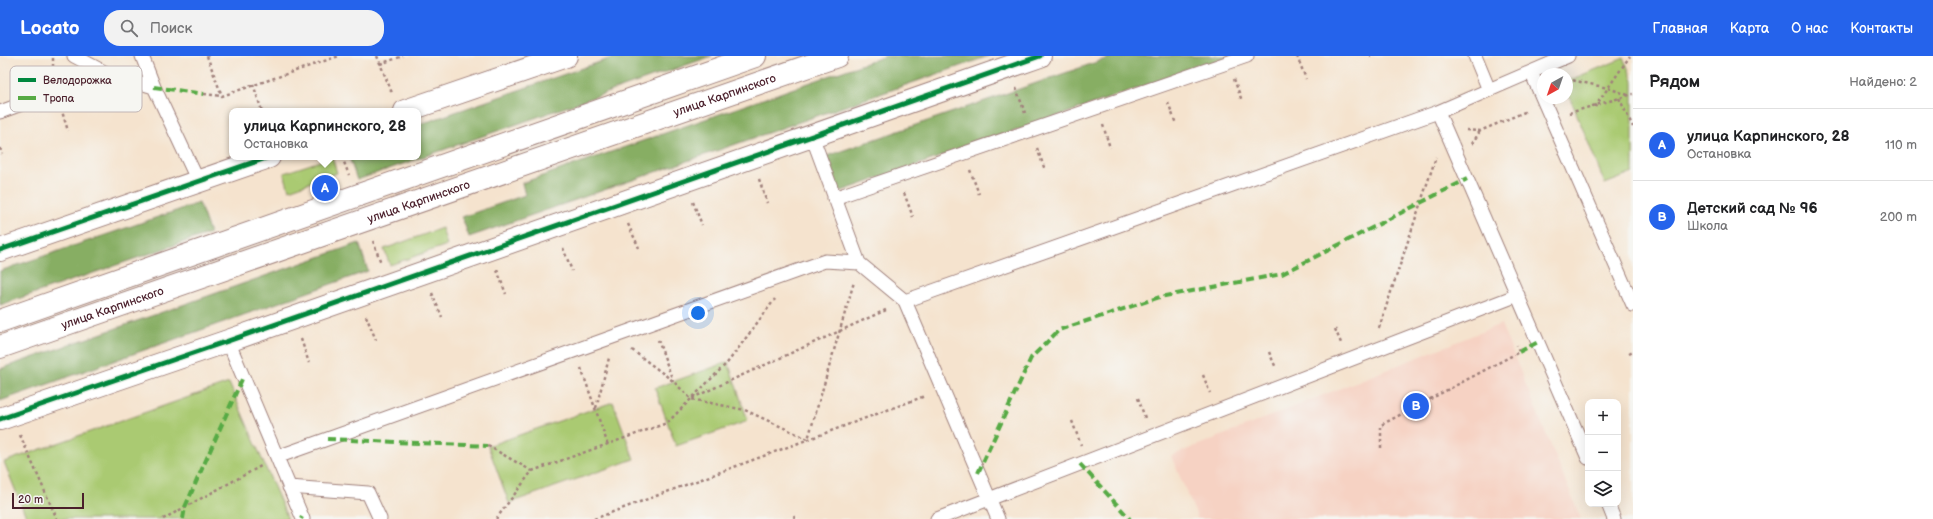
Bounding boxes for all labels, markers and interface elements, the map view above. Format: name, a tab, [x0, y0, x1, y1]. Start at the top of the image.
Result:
search box	[104, 10, 384, 46]
text: Locato	[20, 17, 80, 40]
icon: search	[118, 17, 140, 39]
text: Поиск	[150, 19, 192, 38]
text: Главная	[1653, 20, 1708, 37]
text: Карта	[1730, 20, 1769, 37]
text: О нас	[1791, 20, 1828, 37]
text: Контакты	[1850, 20, 1913, 37]
legend	[10, 66, 142, 112]
north arrow	[1537, 68, 1573, 104]
street label: улица Карпинского	[671, 70, 778, 120]
text: Рядом	[1649, 72, 1700, 92]
text: Велодорожка	[43, 74, 112, 87]
text: Найдено: 2	[1849, 74, 1917, 90]
text: Тропа	[43, 92, 75, 105]
popup	[229, 108, 421, 160]
text: улица Карпинского, 28	[244, 117, 406, 136]
text: улица Карпинского, 28	[1687, 127, 1850, 146]
text: Остановка	[244, 136, 308, 152]
text: A	[1658, 137, 1666, 153]
text: 110 m	[1885, 137, 1917, 153]
text: Остановка	[1687, 146, 1752, 162]
pin: A	[312, 173, 338, 203]
street label: улица Карпинского	[365, 177, 472, 226]
text: Детский сад № 96	[1687, 199, 1818, 218]
text: B	[1657, 209, 1667, 225]
text: 200 m	[1880, 209, 1917, 225]
text: Школа	[1687, 218, 1728, 234]
street label: улица Карпинского	[59, 283, 166, 333]
your location	[688, 303, 708, 323]
pin: B	[1403, 391, 1429, 421]
map controls	[1585, 399, 1621, 507]
button: +	[1585, 399, 1621, 435]
button: −	[1585, 435, 1621, 471]
button: layers	[1585, 471, 1621, 507]
scale bar	[12, 491, 84, 510]
text: 20 m	[18, 493, 43, 506]

